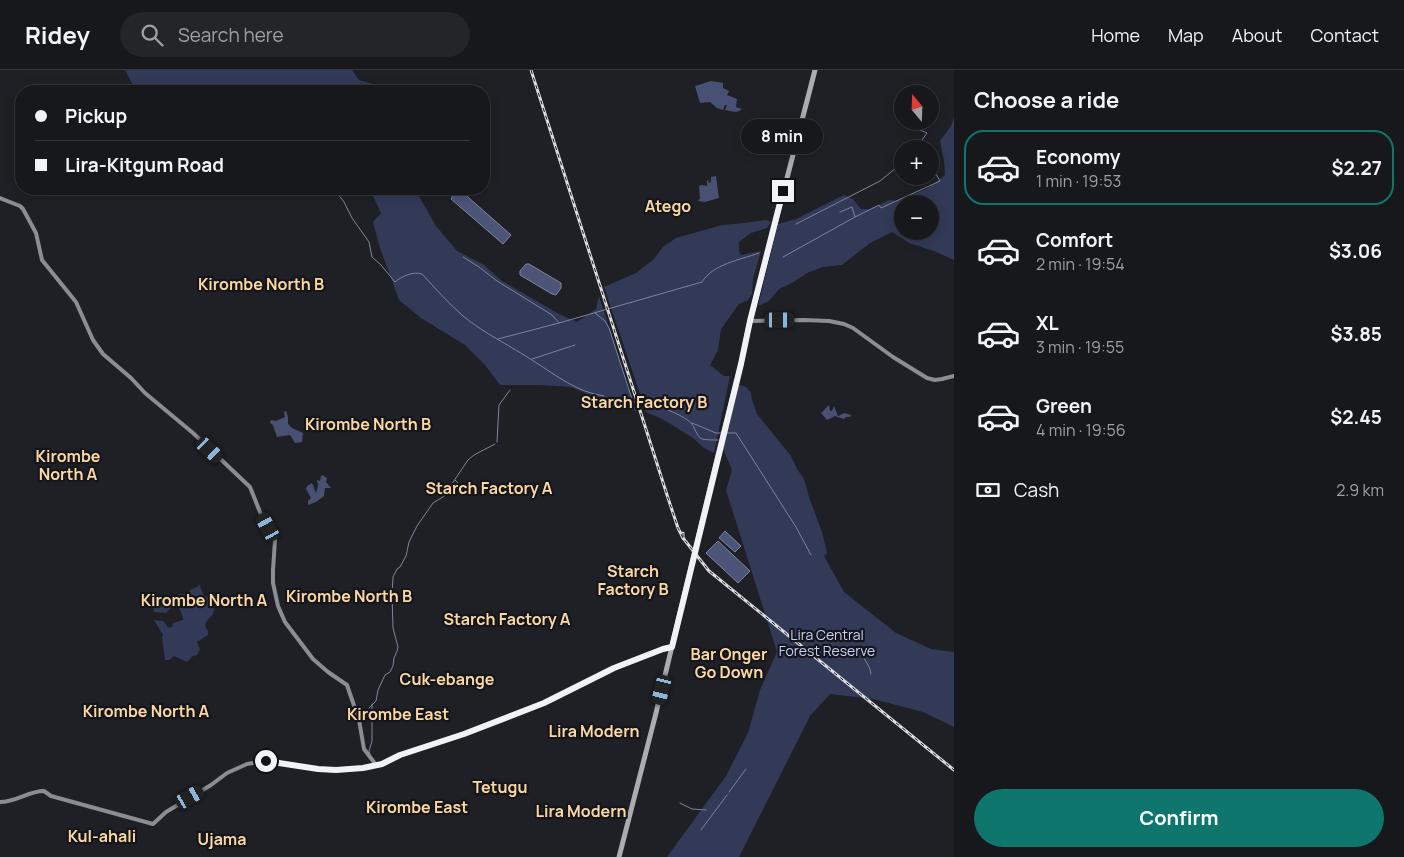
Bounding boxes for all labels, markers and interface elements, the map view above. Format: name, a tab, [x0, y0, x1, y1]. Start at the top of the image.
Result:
search box	[120, 12, 470, 57]
text: Ridey	[25, 18, 90, 51]
icon: search	[138, 21, 166, 49]
text: Search here	[178, 22, 284, 48]
text: Home	[1091, 23, 1140, 47]
text: Map	[1168, 23, 1204, 47]
text: About	[1232, 23, 1282, 47]
text: Contact	[1310, 23, 1379, 47]
north arrow	[894, 85, 939, 130]
map controls	[894, 85, 939, 240]
text: Choose a ride	[974, 85, 1119, 115]
text: Pickup	[65, 103, 127, 129]
callout: 8 min	[742, 118, 824, 154]
text: 8 min	[761, 125, 803, 147]
button: +	[894, 140, 939, 185]
text: Economy	[1036, 144, 1120, 170]
icon: car	[976, 145, 1021, 190]
text: Lira-Kitgum Road	[65, 152, 224, 178]
text: $2.27	[1332, 155, 1382, 181]
text: 1 min · 19:53	[1036, 170, 1121, 192]
route end	[772, 180, 794, 202]
district label: Atego	[645, 195, 691, 217]
button: −	[894, 195, 939, 240]
text: Comfort	[1036, 227, 1113, 253]
icon: car	[976, 228, 1021, 273]
text: $3.06	[1329, 238, 1382, 264]
text: 2 min · 19:54	[1036, 253, 1125, 275]
district label: Kirombe North B	[198, 273, 324, 295]
text: XL	[1036, 310, 1059, 336]
icon: car	[976, 311, 1021, 356]
car	[765, 313, 795, 328]
text: $3.85	[1330, 321, 1382, 347]
text: 3 min · 19:55	[1036, 336, 1124, 358]
district label: Starch Factory B	[581, 391, 707, 413]
text: Green	[1036, 393, 1092, 419]
icon: car	[976, 394, 1021, 439]
text: $2.45	[1330, 404, 1382, 430]
district label: Kirombe North B	[305, 413, 431, 435]
text: 4 min · 19:56	[1036, 419, 1126, 441]
car	[193, 434, 226, 466]
district label: Kirombe North A	[36, 445, 101, 485]
icon: cash	[974, 476, 1002, 504]
district label: Starch Factory A	[425, 477, 553, 499]
text: Cash	[1014, 477, 1059, 503]
text: 2.9 km	[1336, 479, 1384, 501]
car	[254, 510, 281, 544]
district label: Starch Factory B	[597, 560, 669, 600]
district label: Kirombe North B	[286, 585, 412, 607]
district label: Kirombe North A	[141, 589, 268, 611]
district label: Starch Factory A	[443, 608, 571, 630]
park label: Lira Central Forest Reserve	[779, 625, 875, 660]
district label: Bar Onger Go Down	[691, 643, 767, 683]
district label: Cuk-ebange	[400, 668, 495, 690]
car	[651, 674, 672, 706]
district label: Kirombe North A	[83, 700, 210, 722]
district label: Kirombe East	[347, 703, 449, 725]
district label: Lira Modern	[548, 720, 640, 742]
route start	[255, 750, 277, 772]
district label: Tetugu	[473, 776, 527, 798]
car	[173, 783, 206, 811]
button: Confirm	[974, 789, 1384, 847]
district label: Kirombe East	[366, 796, 468, 818]
district label: Lira Modern	[535, 800, 627, 822]
district label: Kul-ahali	[68, 825, 136, 847]
district label: Ujama	[198, 828, 246, 850]

